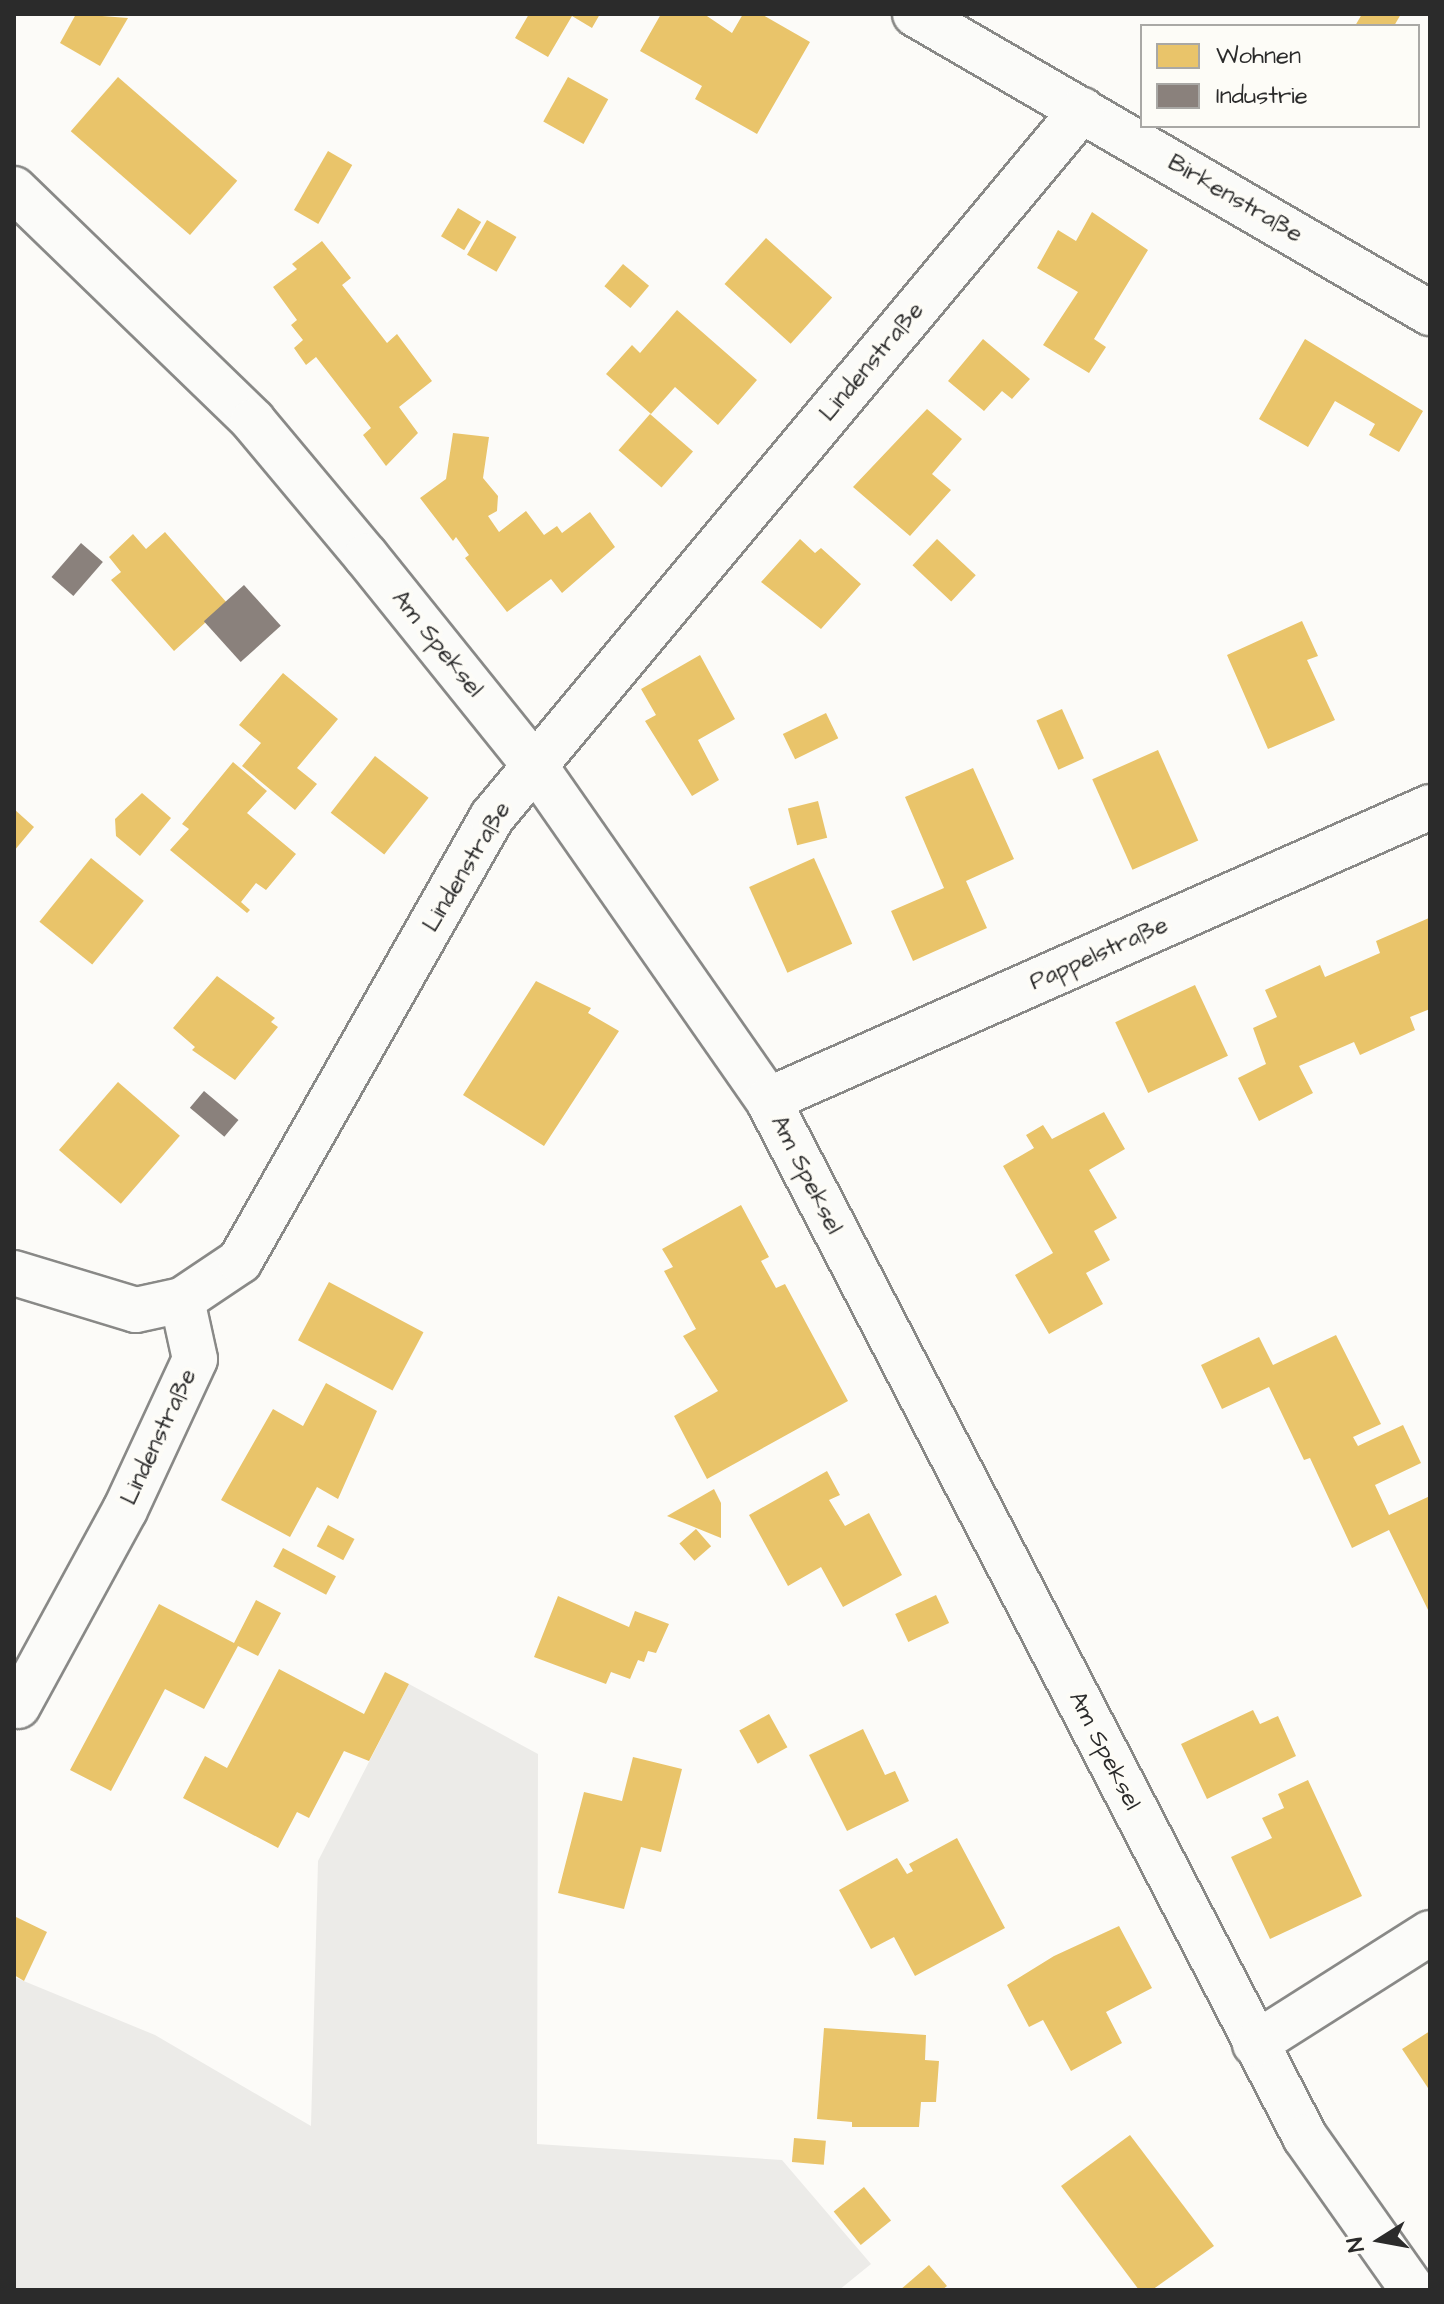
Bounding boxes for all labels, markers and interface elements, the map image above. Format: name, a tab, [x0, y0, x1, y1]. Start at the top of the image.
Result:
legend	[1140, 24, 1420, 128]
text: Wohnen	[1216, 39, 1301, 73]
text: Industrie	[1216, 79, 1308, 113]
street label: Birkenstraße	[1162, 149, 1308, 249]
street label: Lindenstraße	[814, 297, 930, 427]
street label: Am Speksel	[385, 585, 489, 703]
street label: Lindenstraße	[417, 797, 517, 937]
street label: Pappelstraße	[1025, 911, 1173, 997]
street label: Am Speksel	[764, 1111, 848, 1239]
street label: Lindenstraße	[115, 1364, 203, 1510]
street label: Am Speksel	[1062, 1687, 1146, 1815]
north arrow	[1340, 2200, 1420, 2280]
text: N	[1339, 2235, 1372, 2254]

